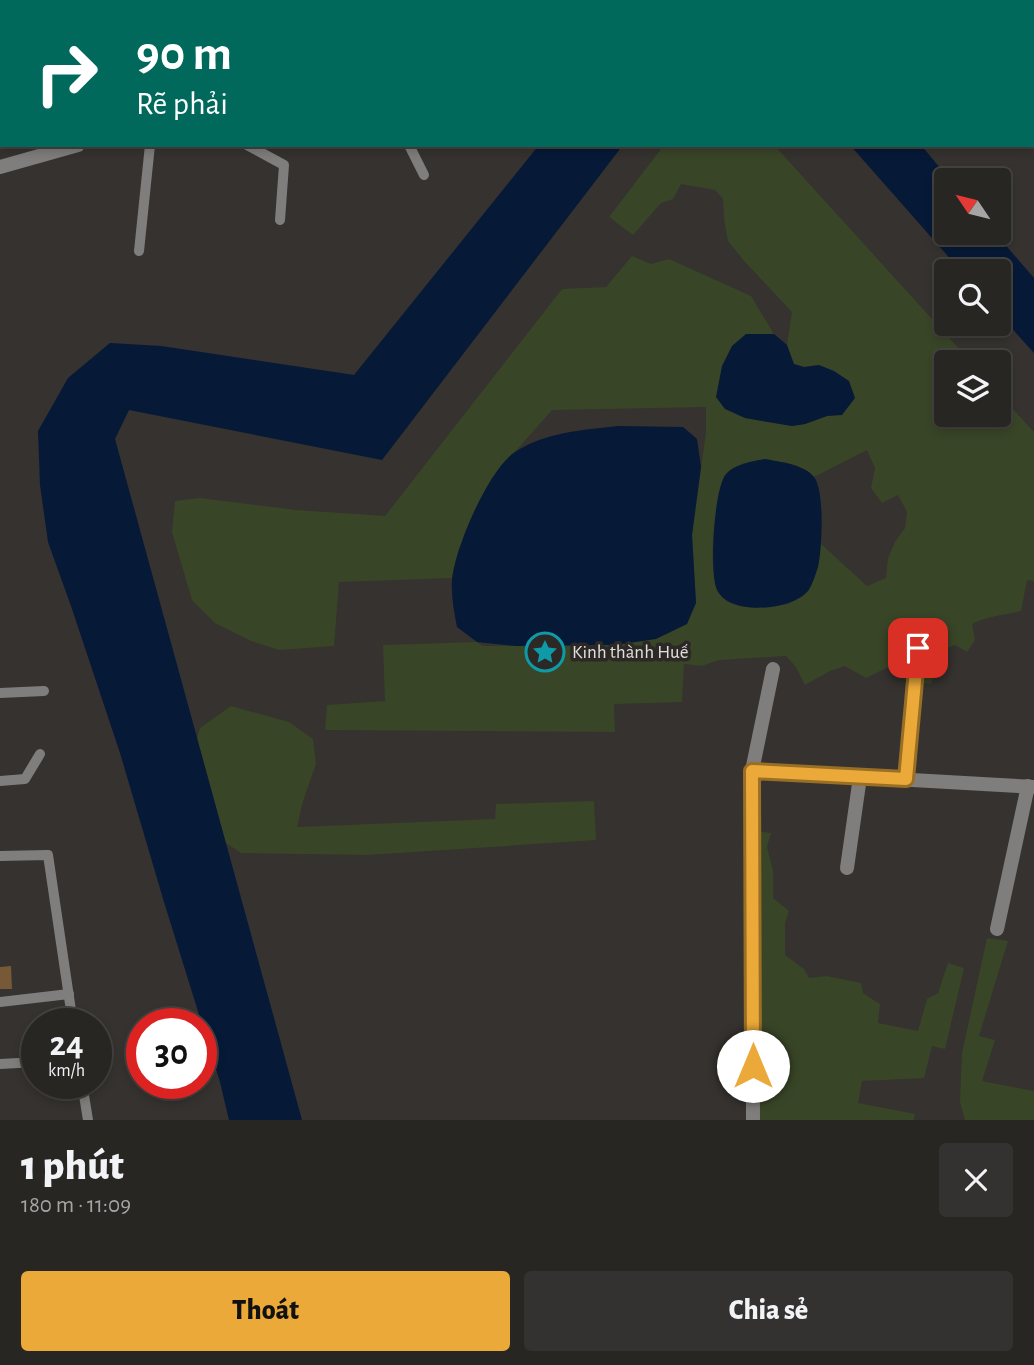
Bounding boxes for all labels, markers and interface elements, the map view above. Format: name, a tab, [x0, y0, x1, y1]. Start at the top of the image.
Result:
icon: right	[21, 28, 112, 119]
text: 90 m	[136, 30, 232, 79]
text: Rẽ phải	[136, 88, 228, 120]
north arrow	[934, 168, 1012, 245]
map controls	[934, 168, 1011, 427]
button: search	[934, 259, 1011, 336]
button: layers	[934, 350, 1011, 427]
pin	[888, 618, 948, 678]
icon: arrive	[899, 629, 937, 667]
place icon: Kinh thành Huế	[524, 631, 566, 673]
place label: Kinh thành Huế	[572, 643, 688, 662]
speed limit sign: 30	[126, 1008, 217, 1099]
text: 24	[49, 1027, 84, 1062]
position arrow	[716, 1029, 790, 1103]
text: km/h	[48, 1062, 85, 1080]
button: close	[939, 1143, 1013, 1217]
text: 1 phút	[21, 1145, 124, 1187]
text: 180 m · 11:09	[21, 1194, 131, 1217]
button: Thoát	[21, 1271, 510, 1351]
button: Chia sẻ	[524, 1271, 1013, 1351]

